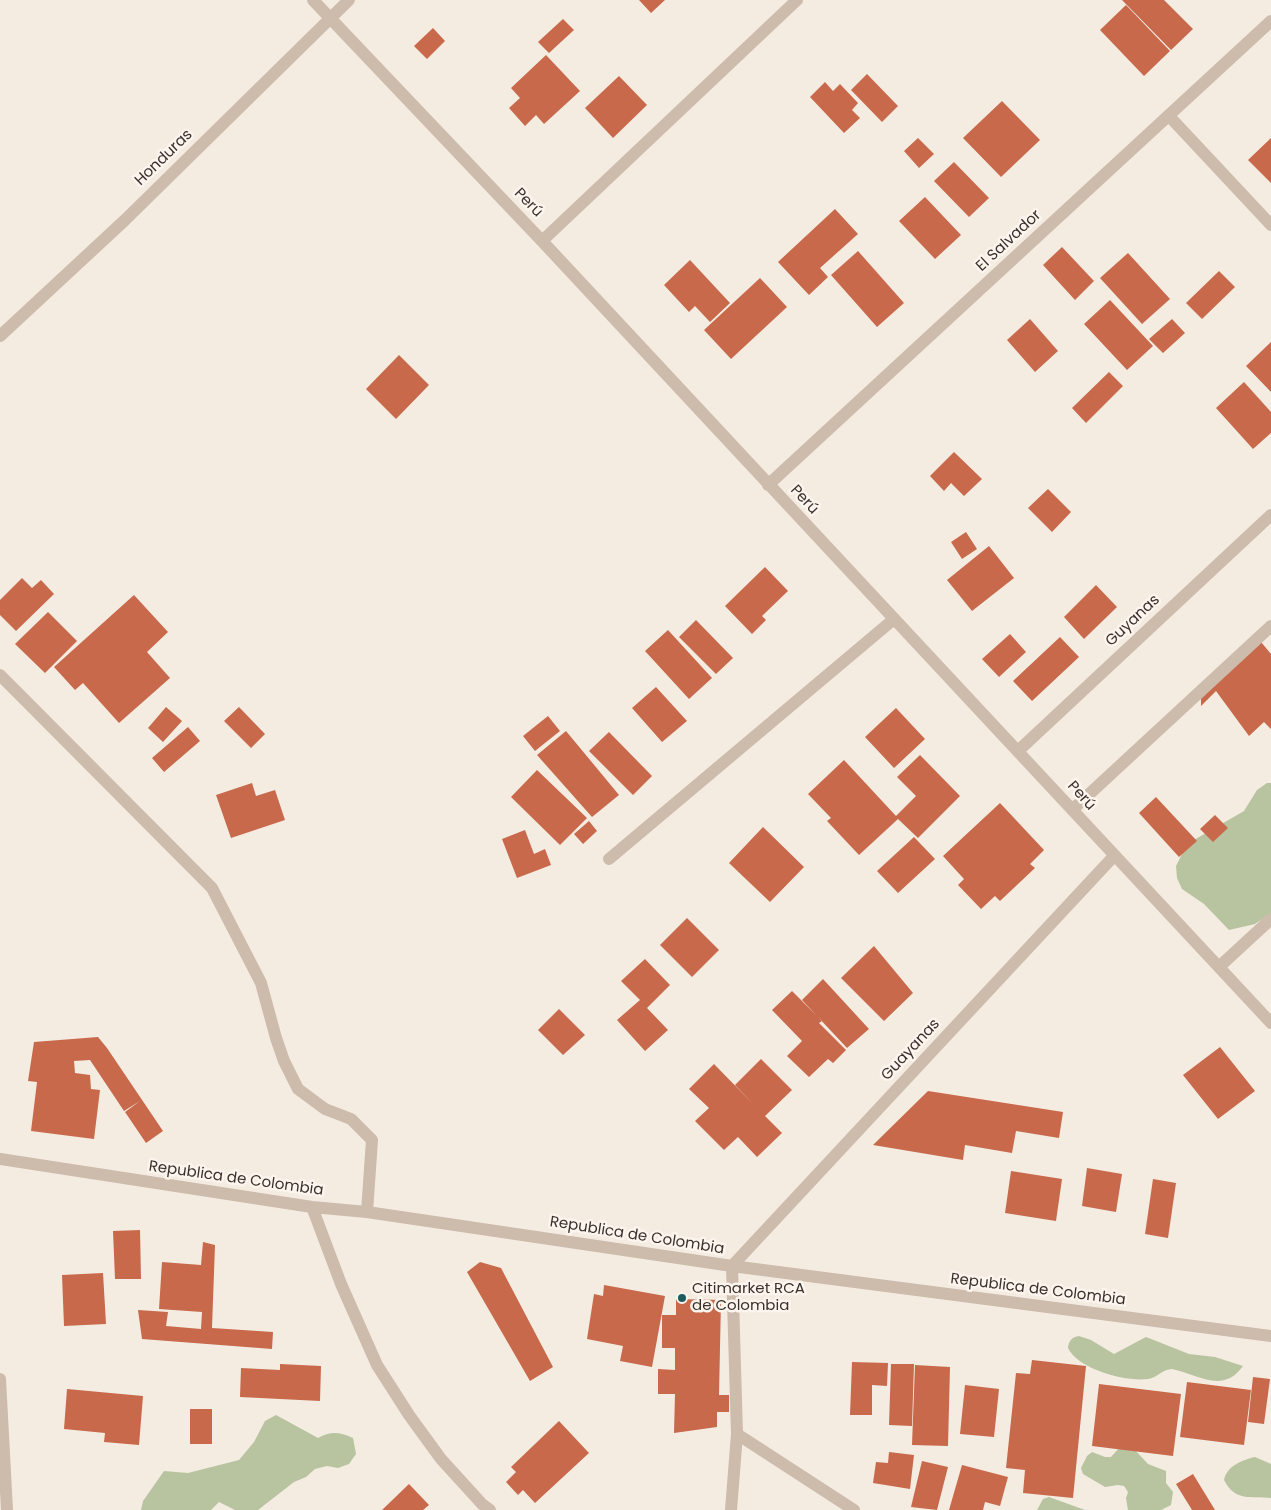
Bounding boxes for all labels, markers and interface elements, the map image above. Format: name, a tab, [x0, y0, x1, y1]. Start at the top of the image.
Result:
street label: Honduras	[132, 126, 196, 190]
street label: Perú	[510, 185, 546, 221]
street label: El Salvador	[973, 206, 1045, 276]
street label: Perú	[786, 482, 822, 518]
street label: Guyanas	[1102, 591, 1164, 651]
street label: Perú	[1063, 778, 1099, 814]
street label: Guayanas	[878, 1015, 944, 1085]
street label: Republica de Colombia	[147, 1158, 325, 1200]
street label: Republica de Colombia	[549, 1213, 725, 1259]
street label: Republica de Colombia	[949, 1270, 1127, 1310]
place label: Citimarket RCA de Colombia	[692, 1280, 805, 1315]
marker: Citimarket RCA de Colombia	[676, 1292, 688, 1304]

